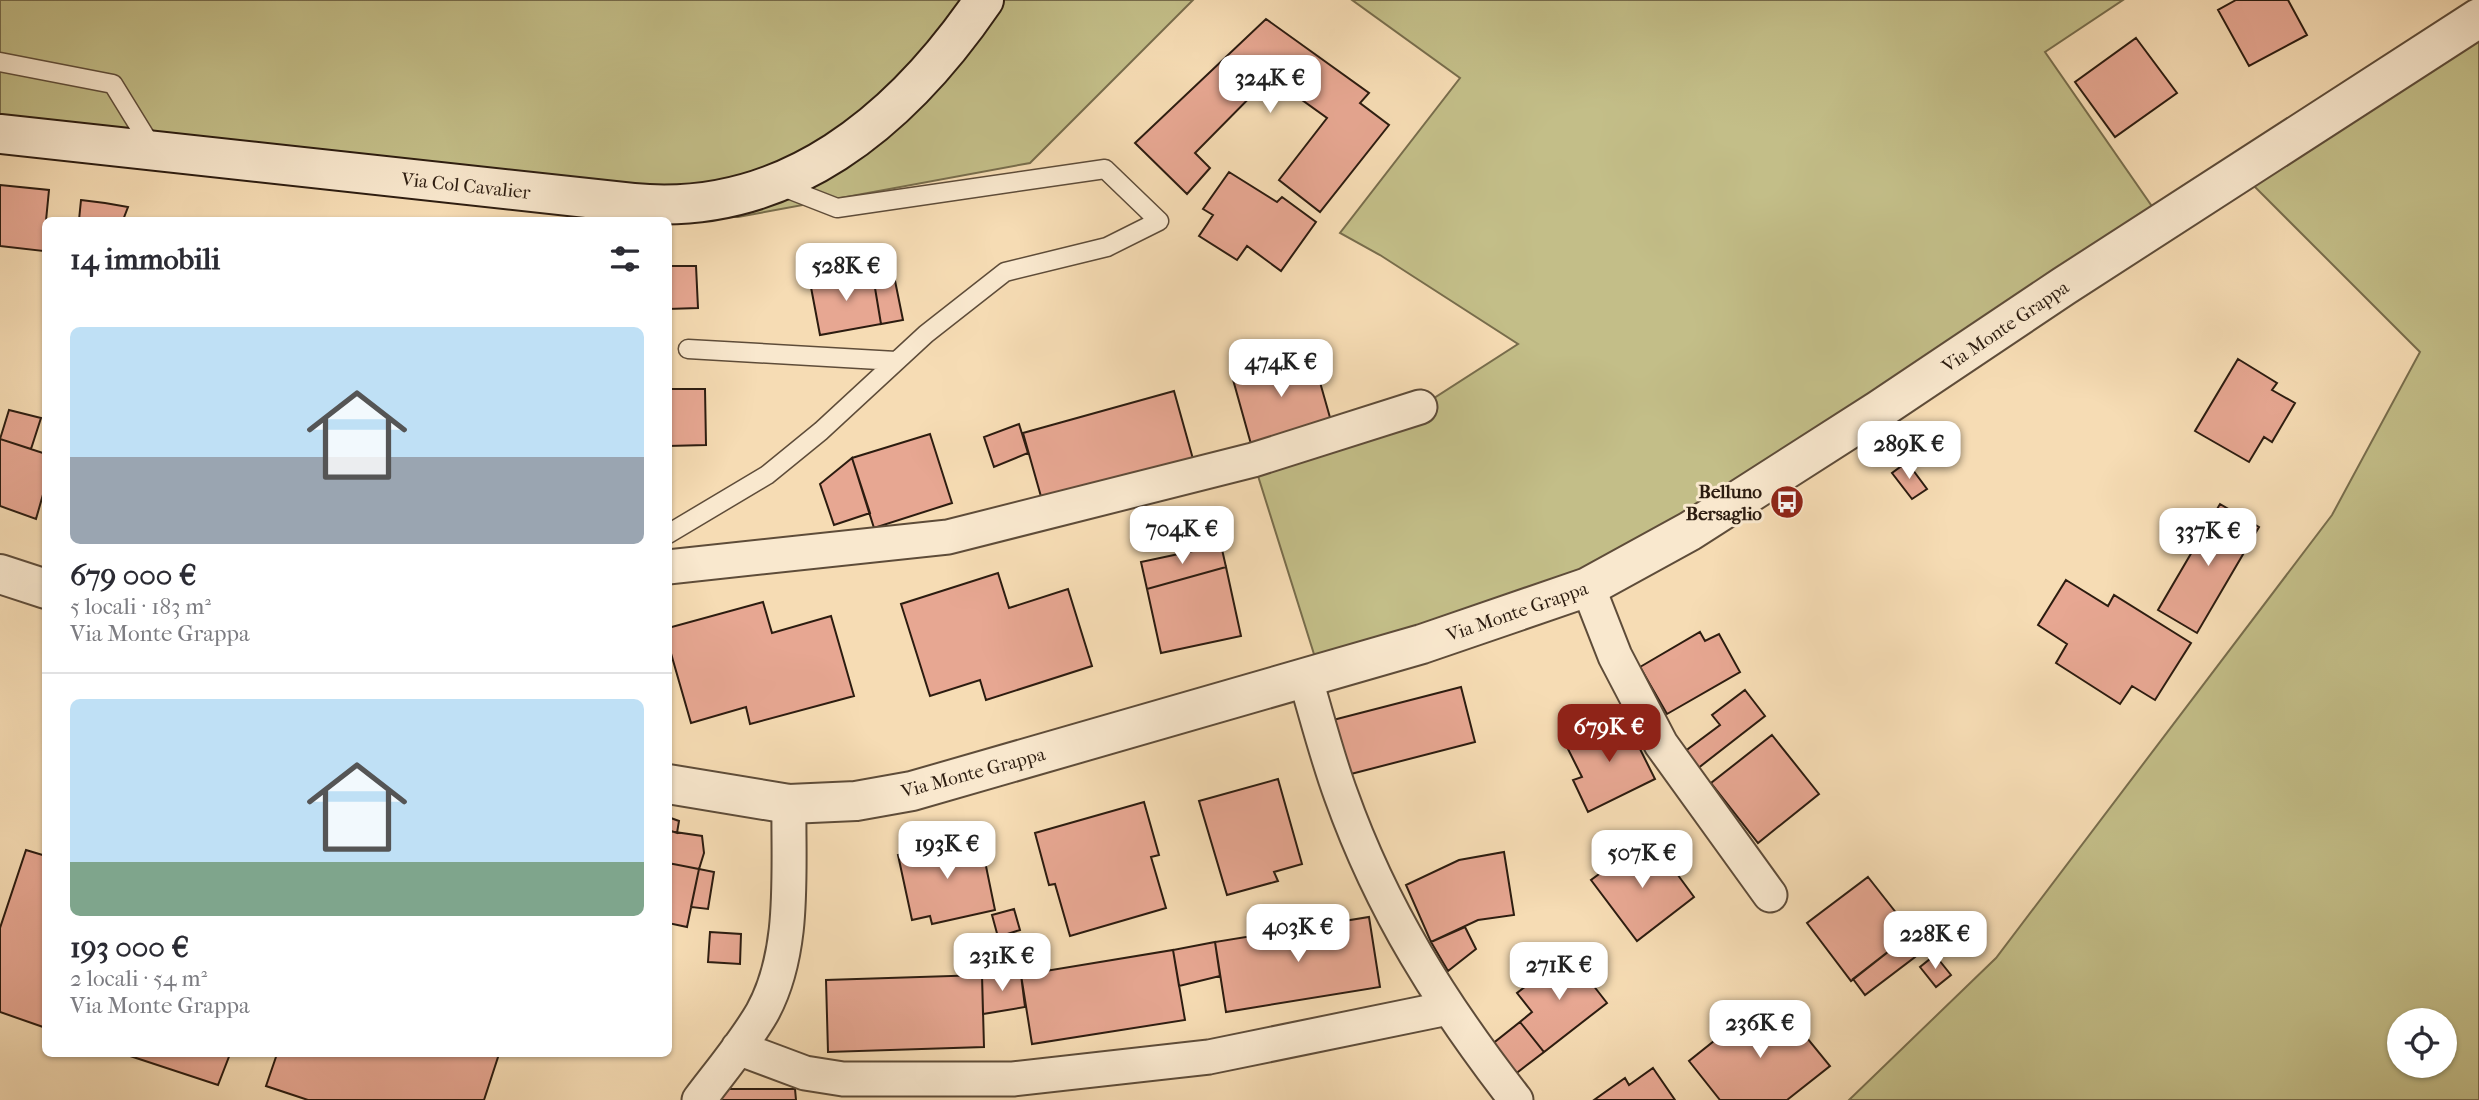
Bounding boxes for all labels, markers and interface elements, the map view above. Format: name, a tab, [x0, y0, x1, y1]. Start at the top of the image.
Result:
pin: 324K €	[1213, 55, 1327, 115]
text: 324K €	[1235, 64, 1305, 91]
street label: Via Col Cavalier	[399, 168, 533, 204]
icon: filters	[606, 240, 644, 278]
text: 14 immobili	[70, 242, 220, 277]
pin: 528K €	[789, 244, 903, 303]
text: 528K €	[812, 252, 880, 279]
street label: Via Monte Grappa	[1937, 276, 2073, 378]
pin: 474K €	[1224, 340, 1338, 399]
text: 474K €	[1245, 348, 1317, 375]
icon: home	[294, 372, 420, 498]
pin: 289K €	[1852, 421, 1966, 481]
text: 289K €	[1874, 430, 1944, 457]
place label: Belluno Bersaglio	[1686, 481, 1762, 525]
bus stop icon: Belluno Bersaglio	[1768, 483, 1806, 521]
pin: 704K €	[1125, 506, 1239, 566]
pin: 337K €	[2151, 508, 2265, 568]
text: 704K €	[1146, 515, 1218, 542]
text: 337K €	[2175, 517, 2241, 544]
text: 679 000 €	[70, 558, 197, 593]
street label: Via Monte Grappa	[1443, 577, 1591, 647]
text: 5 locali · 183 m²	[70, 593, 211, 620]
text: Via Monte Grappa	[70, 620, 250, 647]
pin: 679K €	[1552, 704, 1666, 764]
text: 679K €	[1574, 713, 1644, 740]
street label: Via Monte Grappa	[898, 743, 1048, 803]
icon: home	[294, 744, 420, 870]
pin: 193K €	[890, 822, 1004, 881]
text: 193K €	[914, 830, 980, 857]
pin: 507K €	[1585, 830, 1699, 890]
text: 507K €	[1608, 839, 1676, 866]
pin: 403K €	[1241, 904, 1355, 964]
pin: 228K €	[1878, 912, 1992, 971]
text: 403K €	[1262, 913, 1334, 940]
text: 228K €	[1900, 920, 1970, 947]
text: 193 000 €	[70, 930, 189, 965]
pin: 231K €	[945, 934, 1059, 993]
text: 231K €	[970, 942, 1034, 969]
pin: 271K €	[1502, 942, 1616, 1002]
text: 271K €	[1526, 951, 1592, 978]
text: 2 locali · 54 m²	[70, 965, 207, 992]
text: Via Monte Grappa	[70, 992, 250, 1019]
pin: 236K €	[1703, 1000, 1817, 1060]
map controls	[2387, 1008, 2457, 1078]
button: locate	[2387, 1008, 2457, 1078]
text: 236K €	[1725, 1009, 1795, 1036]

